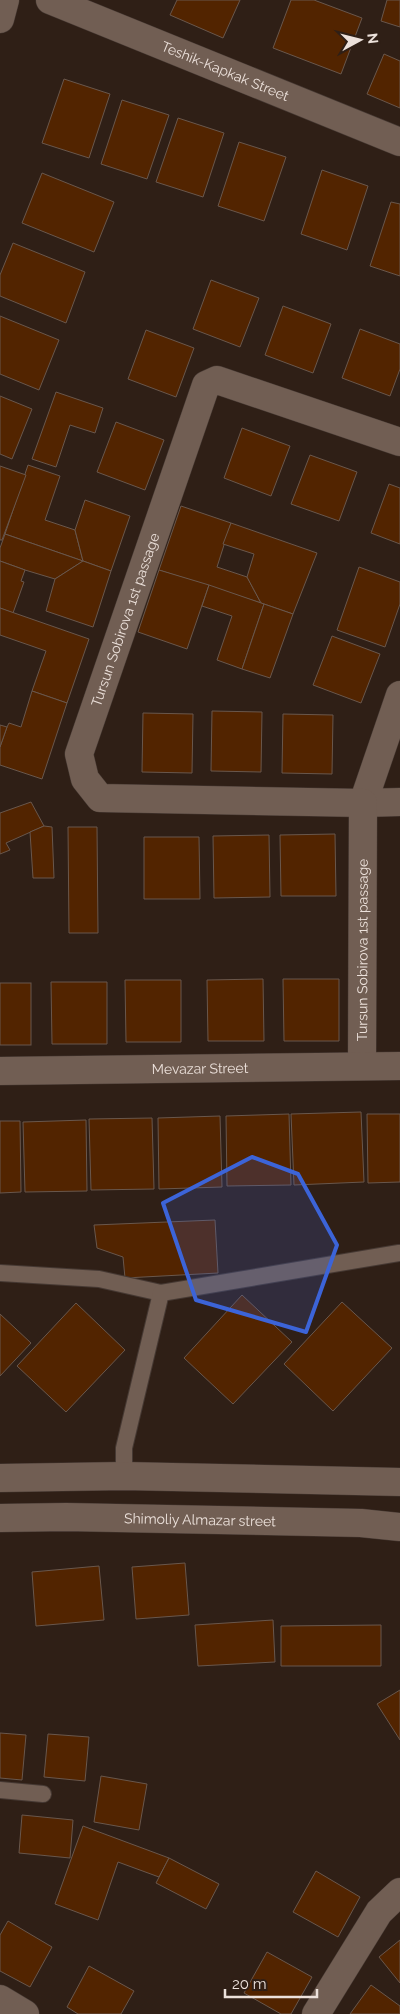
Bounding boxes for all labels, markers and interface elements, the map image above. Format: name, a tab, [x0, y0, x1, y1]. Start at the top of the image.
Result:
north arrow	[335, 15, 385, 65]
text: N	[364, 32, 381, 45]
street label: Teshik-Kapkak Street	[159, 38, 291, 104]
street label: Tursun Sobirova 1st passage	[88, 531, 163, 709]
street label: Tursun Sobirova 1st passage	[354, 859, 371, 1041]
street label: Mevazar Street	[152, 1060, 249, 1077]
street label: Shimoliy Almazar street	[124, 1510, 276, 1529]
scale bar	[225, 1966, 318, 1998]
text: 20 m	[232, 1975, 267, 1993]

